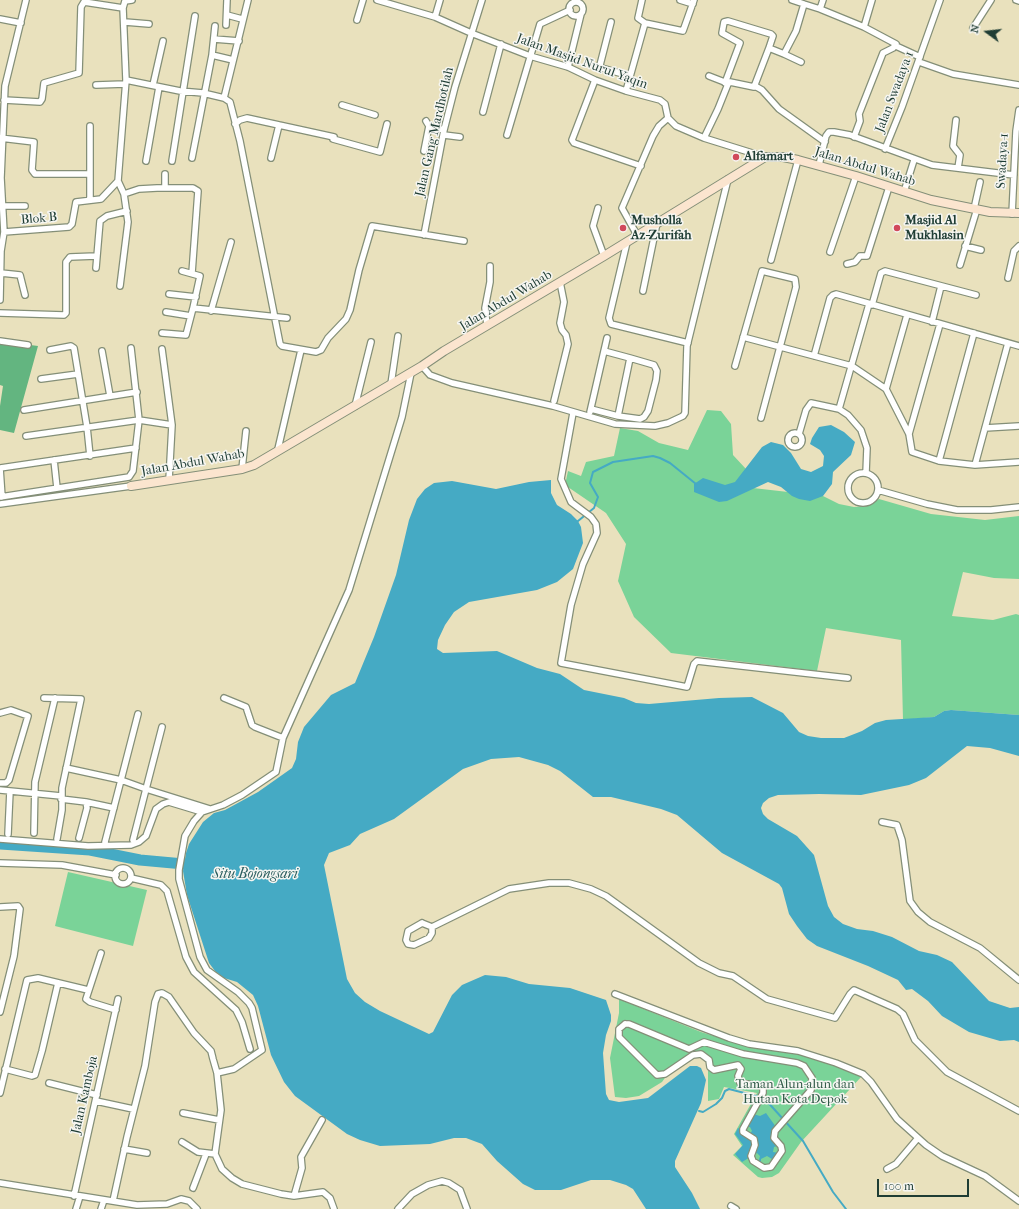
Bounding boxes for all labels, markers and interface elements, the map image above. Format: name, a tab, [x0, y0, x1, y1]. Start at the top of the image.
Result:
north arrow	[967, 12, 1007, 52]
text: N	[968, 23, 982, 34]
street label: Jalan Masjid Nurul Yaqin	[514, 31, 650, 93]
street label: Jalan Swadaya 1	[872, 49, 918, 135]
street label: Jalan Gang Mardhotilah	[412, 66, 458, 198]
street label: Swadaya-1	[994, 133, 1012, 189]
street label: Jalan Abdul Wahab	[813, 144, 917, 190]
place label: Alfamart	[744, 149, 793, 165]
marker: Alfamart	[731, 152, 741, 162]
street label: Blok B	[20, 210, 58, 228]
place label: Musholla Az-Zurifah	[631, 213, 692, 244]
place label: Masjid Al Mukhlasin	[905, 213, 964, 244]
marker: Musholla Az-Zurifah	[618, 223, 628, 233]
marker: Masjid Al Mukhlasin	[892, 223, 902, 233]
street label: Jalan Abdul Wahab	[457, 267, 555, 335]
street label: Jalan Abdul Wahab	[140, 446, 246, 480]
water label: Situ Bojongsari	[212, 867, 298, 883]
street label: Jalan Kamboja	[68, 1054, 102, 1136]
park label: Taman Alun-alun dan Hutan Kota Depok	[736, 1077, 854, 1108]
scale bar	[879, 1171, 971, 1197]
text: 100 m	[884, 1179, 914, 1193]

